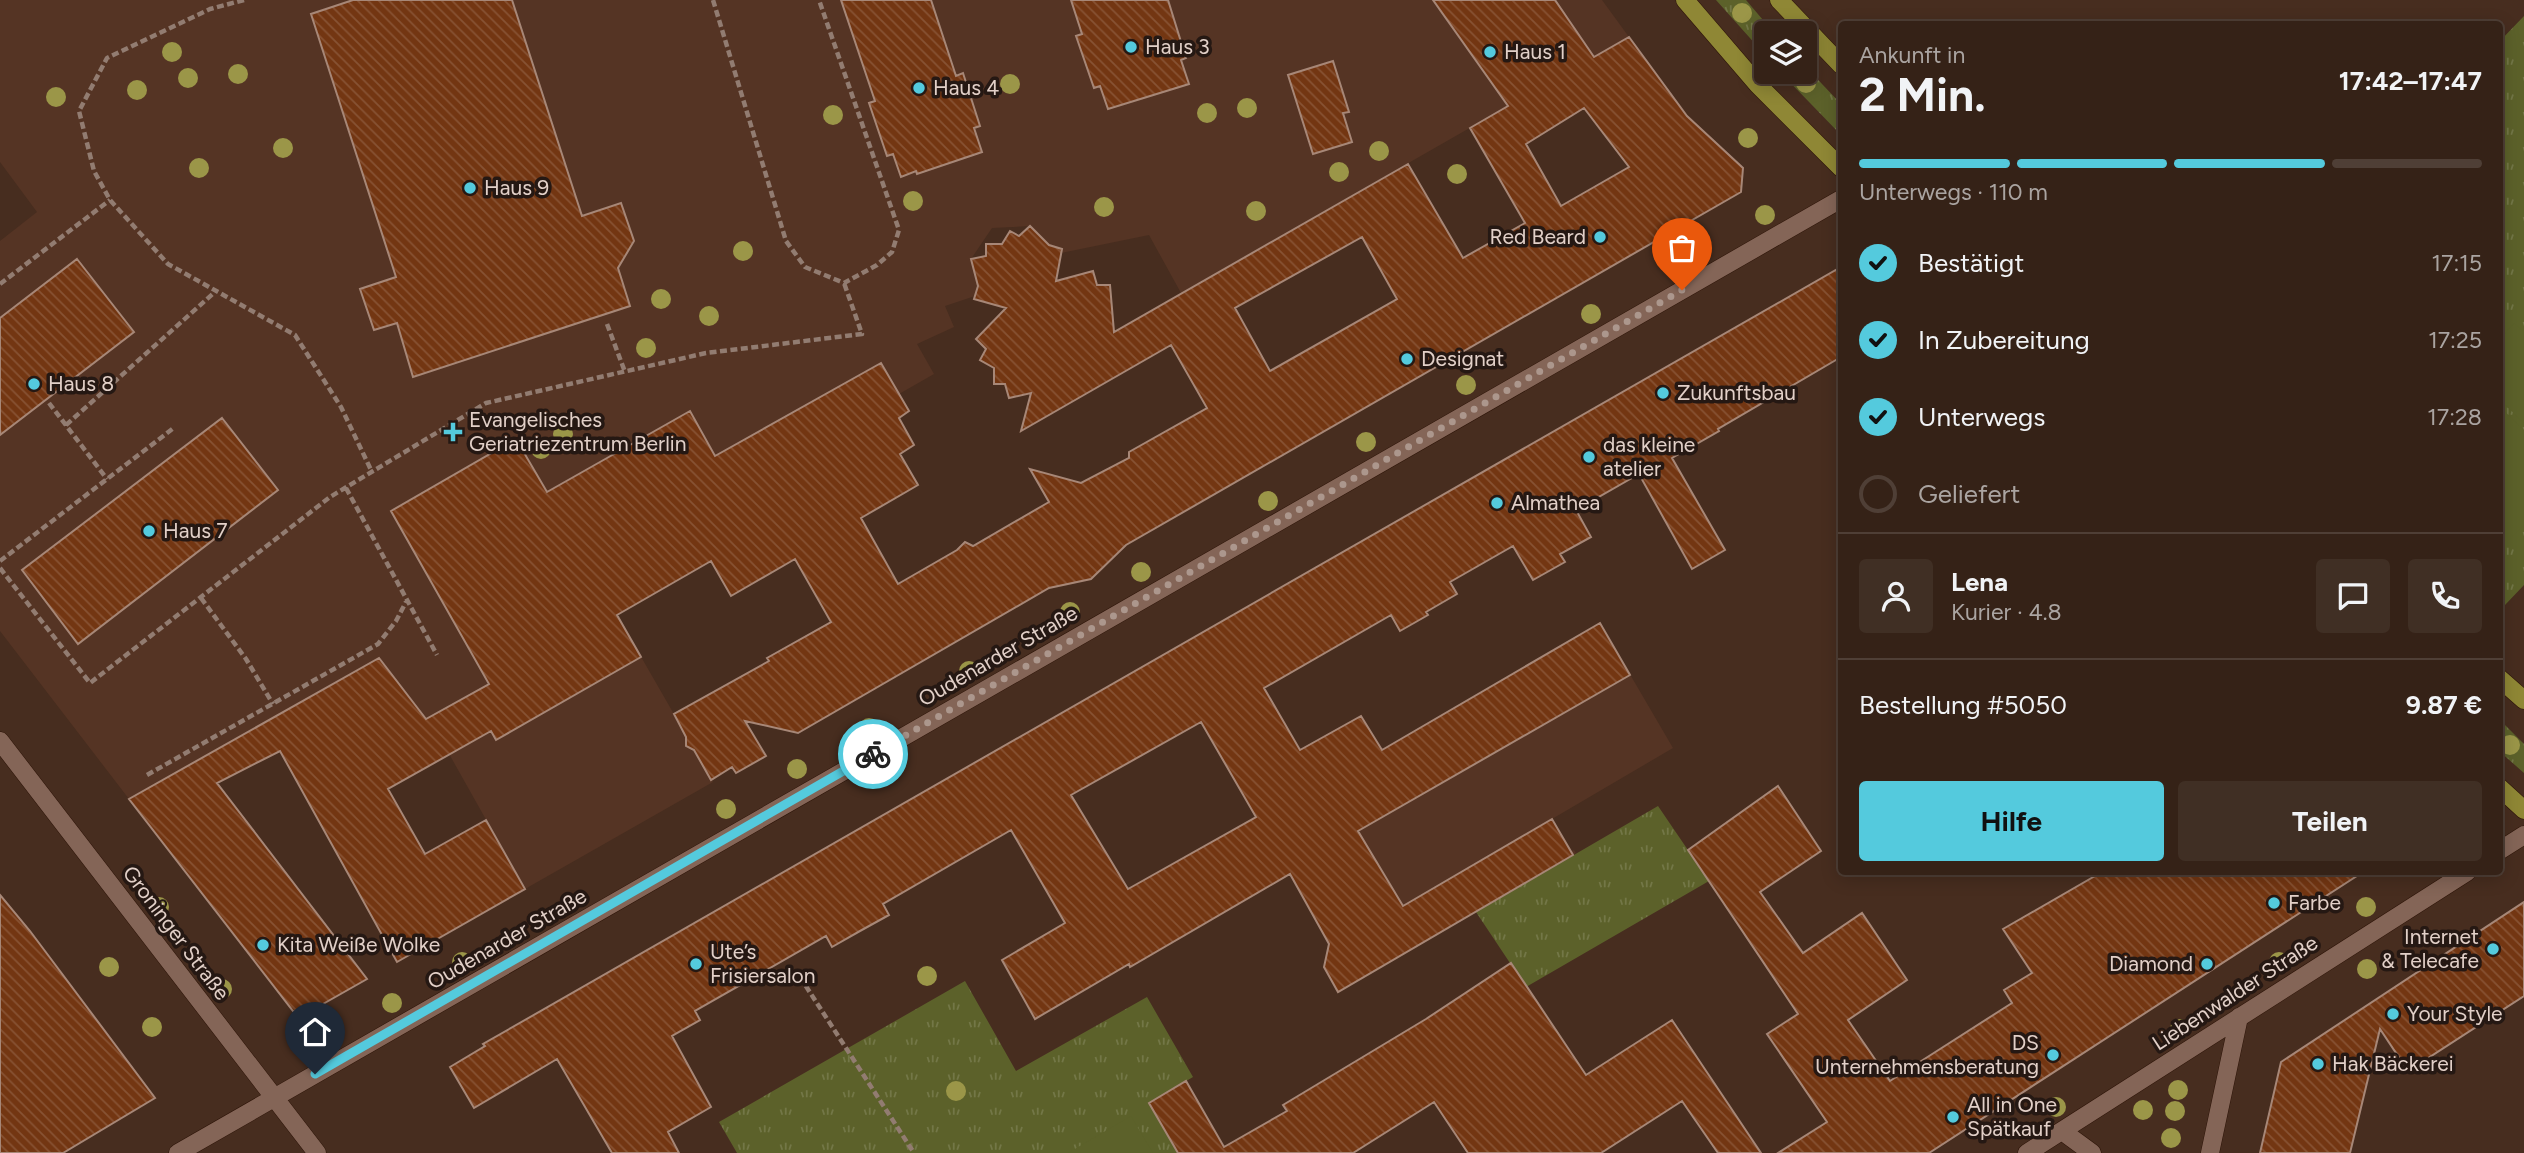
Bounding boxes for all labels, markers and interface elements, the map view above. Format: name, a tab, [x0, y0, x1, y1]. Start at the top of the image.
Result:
map controls	[1754, 21, 1817, 84]
button: layers	[1754, 21, 1817, 84]
place label: Haus 3	[1145, 34, 1210, 59]
marker: Haus 3	[1123, 39, 1139, 55]
place label: Haus 1	[1504, 39, 1566, 64]
text: Ankunft in	[1859, 41, 1965, 69]
marker: Haus 1	[1482, 44, 1498, 60]
text: 17:42–17:47	[2339, 65, 2482, 97]
text: 2 Min.	[1859, 67, 1986, 123]
place label: Haus 4	[933, 75, 999, 100]
marker: Haus 4	[911, 80, 927, 96]
place label: Haus 9	[484, 175, 549, 200]
text: Unterwegs · 110 m	[1859, 178, 2048, 206]
marker: Haus 9	[462, 180, 478, 196]
pin	[1652, 218, 1712, 290]
place label: Red Beard	[1489, 224, 1586, 249]
marker: Red Beard	[1592, 229, 1608, 245]
icon: bag	[1663, 229, 1701, 267]
icon: check	[1859, 244, 1897, 282]
text: Bestätigt	[1918, 247, 2024, 279]
text: 17:15	[2432, 249, 2482, 277]
icon: check	[1859, 321, 1897, 359]
text: In Zubereitung	[1918, 324, 2090, 356]
text: 17:25	[2428, 326, 2482, 354]
place label: Designat	[1421, 346, 1504, 371]
marker: Designat	[1399, 351, 1415, 367]
place label: Haus 8	[48, 371, 114, 396]
marker: Haus 8	[26, 376, 42, 392]
place label: Zukunftsbau	[1677, 380, 1796, 405]
marker: Zukunftsbau	[1655, 385, 1671, 401]
icon: check	[1859, 398, 1897, 436]
text: Unterwegs	[1918, 401, 2045, 433]
text: 17:28	[2427, 403, 2482, 431]
place label: Evangelisches Geriatriezentrum Berlin	[469, 407, 686, 456]
marker: Evangelisches Geriatriezentrum Berlin	[443, 422, 463, 442]
place label: das kleine atelier	[1603, 432, 1695, 481]
marker: das kleine atelier	[1581, 449, 1597, 465]
text: Geliefert	[1918, 478, 2020, 510]
place label: Almathea	[1511, 490, 1600, 515]
marker: Almathea	[1489, 495, 1505, 511]
place label: Haus 7	[163, 518, 227, 543]
marker: Haus 7	[141, 523, 157, 539]
button: person	[1859, 559, 1933, 633]
button: chat	[2316, 559, 2390, 633]
button: phone	[2408, 559, 2482, 633]
text: Lena	[1951, 566, 2008, 598]
text: Kurier · 4.8	[1951, 598, 2062, 626]
street label: Oudenarder Straße	[914, 600, 1082, 711]
text: Bestellung #5050	[1859, 689, 2067, 721]
text: 9.87 €	[2406, 689, 2482, 721]
courier	[838, 719, 908, 789]
icon: bike	[854, 735, 892, 773]
button: Hilfe	[1859, 781, 2164, 861]
button: Teilen	[2178, 781, 2482, 861]
street label: Groninger Straße	[118, 861, 235, 1005]
street label: Oudenarder Straße	[423, 883, 591, 994]
place label: Farbe	[2288, 890, 2341, 915]
marker: Farbe	[2266, 895, 2282, 911]
place label: Internet & Telecafe	[2381, 924, 2479, 973]
street label: Liebenwalder Straße	[2147, 930, 2322, 1055]
place label: Kita Weiße Wolke	[277, 932, 440, 957]
marker: Kita Weiße Wolke	[255, 937, 271, 953]
place label: Ute’s Frisiersalon	[710, 939, 815, 988]
marker: Internet & Telecafe	[2485, 941, 2501, 957]
place label: Diamond	[2109, 951, 2193, 976]
marker: Ute’s Frisiersalon	[688, 956, 704, 972]
marker: Diamond	[2199, 956, 2215, 972]
place label: Your Style	[2407, 1001, 2503, 1026]
pin	[285, 1002, 345, 1074]
marker: Your Style	[2385, 1006, 2401, 1022]
icon: home	[296, 1013, 334, 1051]
place label: DS Unternehmensberatung	[1815, 1030, 2039, 1079]
marker: DS Unternehmensberatung	[2045, 1047, 2061, 1063]
place label: Hak Bäckerei	[2332, 1051, 2454, 1076]
marker: Hak Bäckerei	[2310, 1056, 2326, 1072]
place label: All in One Spätkauf	[1967, 1092, 2057, 1141]
marker: All in One Spätkauf	[1945, 1109, 1961, 1125]

